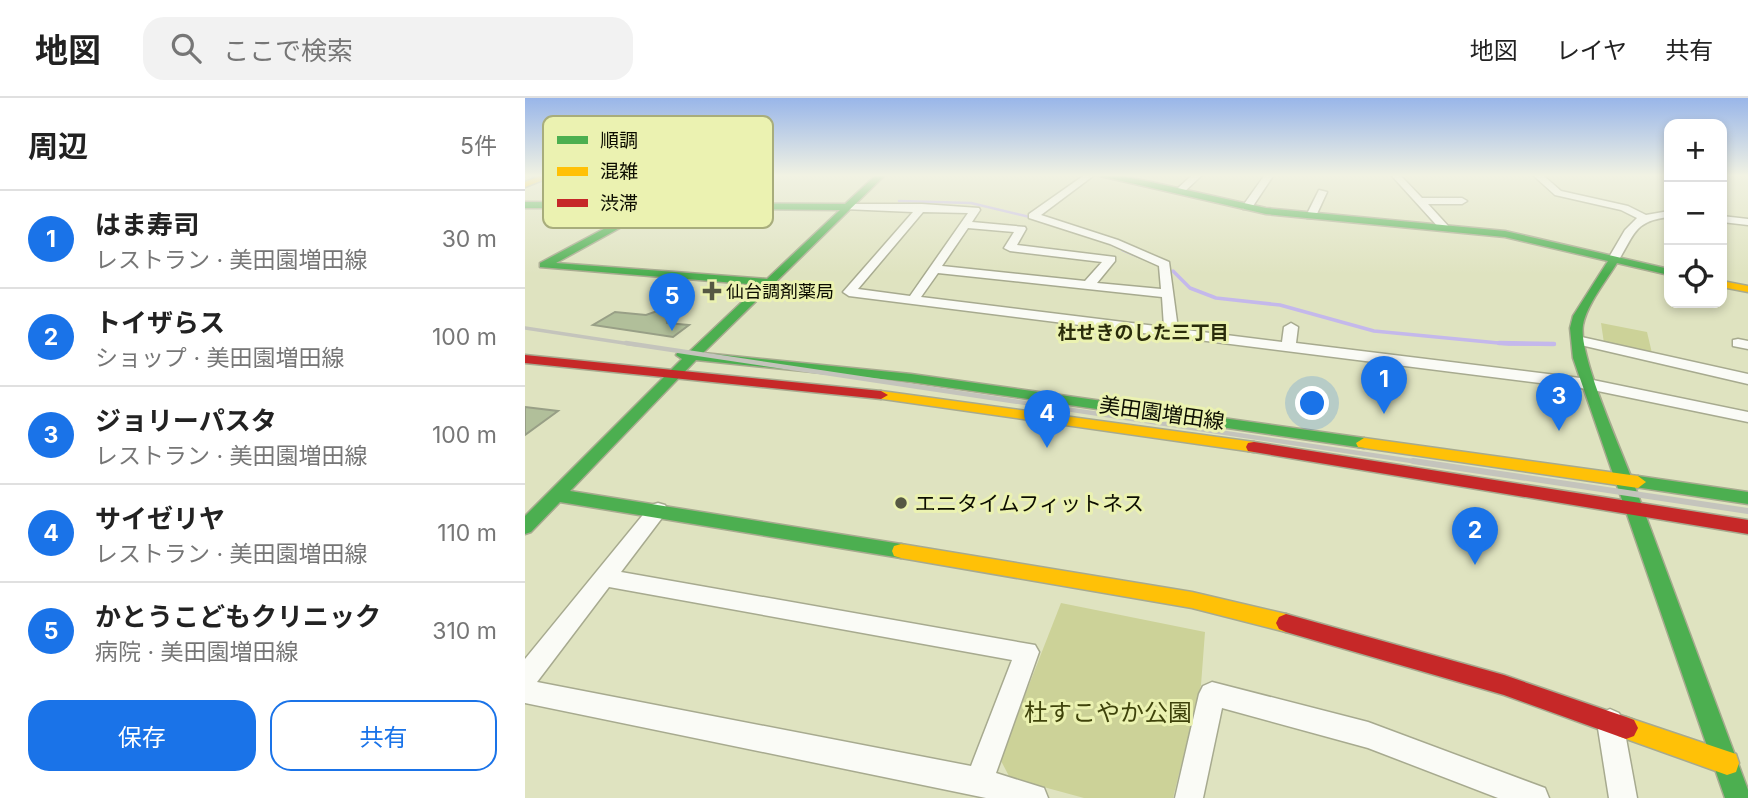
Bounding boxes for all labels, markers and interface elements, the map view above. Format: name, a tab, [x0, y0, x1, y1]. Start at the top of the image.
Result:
search box	[143, 17, 633, 80]
icon: search	[167, 29, 205, 67]
text: 地図	[35, 30, 101, 70]
text: ここで検索	[223, 35, 353, 66]
text: 地図	[1470, 36, 1518, 65]
text: レイヤ	[1556, 36, 1627, 65]
text: 共有	[1665, 36, 1713, 65]
legend	[543, 116, 773, 228]
map controls	[1664, 119, 1727, 308]
button: +	[1664, 119, 1727, 182]
text: 周辺	[28, 128, 88, 164]
text: 順調	[600, 129, 638, 152]
text: 5件	[460, 132, 497, 160]
text: 混雑	[600, 160, 638, 183]
button: −	[1664, 182, 1727, 245]
text: 渋滞	[600, 192, 638, 215]
text: はま寿司	[95, 209, 199, 240]
text: 1	[46, 225, 56, 253]
text: 30 m	[442, 225, 497, 253]
button: locate	[1664, 245, 1727, 308]
text: レストラン · 美田園増田線	[95, 246, 368, 274]
pin: 5	[649, 273, 695, 331]
place label: 仙台調剤薬局	[726, 281, 834, 302]
marker: 仙台調剤薬局	[704, 283, 720, 299]
text: トイザらス	[95, 307, 225, 338]
district label: 杜せきのした三丁目	[1057, 321, 1229, 344]
text: 2	[44, 323, 58, 351]
text: 100 m	[432, 323, 497, 351]
text: ショップ · 美田園増田線	[95, 344, 345, 372]
pin: 1	[1361, 356, 1407, 414]
pin: 3	[1536, 373, 1582, 431]
your location	[1295, 386, 1329, 420]
pin: 4	[1024, 390, 1070, 448]
street label: 美田園増田線	[1098, 392, 1226, 434]
text: ジョリーパスタ	[95, 405, 277, 436]
text: 3	[44, 421, 58, 449]
text: 100 m	[432, 421, 497, 449]
text: レストラン · 美田園増田線	[95, 442, 368, 470]
place label: エニタイムフィットネス	[915, 491, 1144, 516]
marker: エニタイムフィットネス	[893, 495, 909, 511]
text: サイゼリヤ	[95, 503, 225, 534]
pin: 2	[1452, 507, 1498, 565]
text: 4	[43, 519, 59, 547]
text: 110 m	[437, 519, 497, 547]
text: レストラン · 美田園増田線	[95, 540, 368, 568]
text: かとうこどもクリニック	[95, 601, 381, 632]
text: 5	[44, 617, 58, 645]
text: 310 m	[432, 617, 497, 645]
text: 病院 · 美田園増田線	[95, 638, 299, 666]
park label: 杜すこやか公園	[1024, 698, 1192, 727]
button: 保存	[28, 700, 256, 771]
button: 共有	[270, 700, 497, 771]

